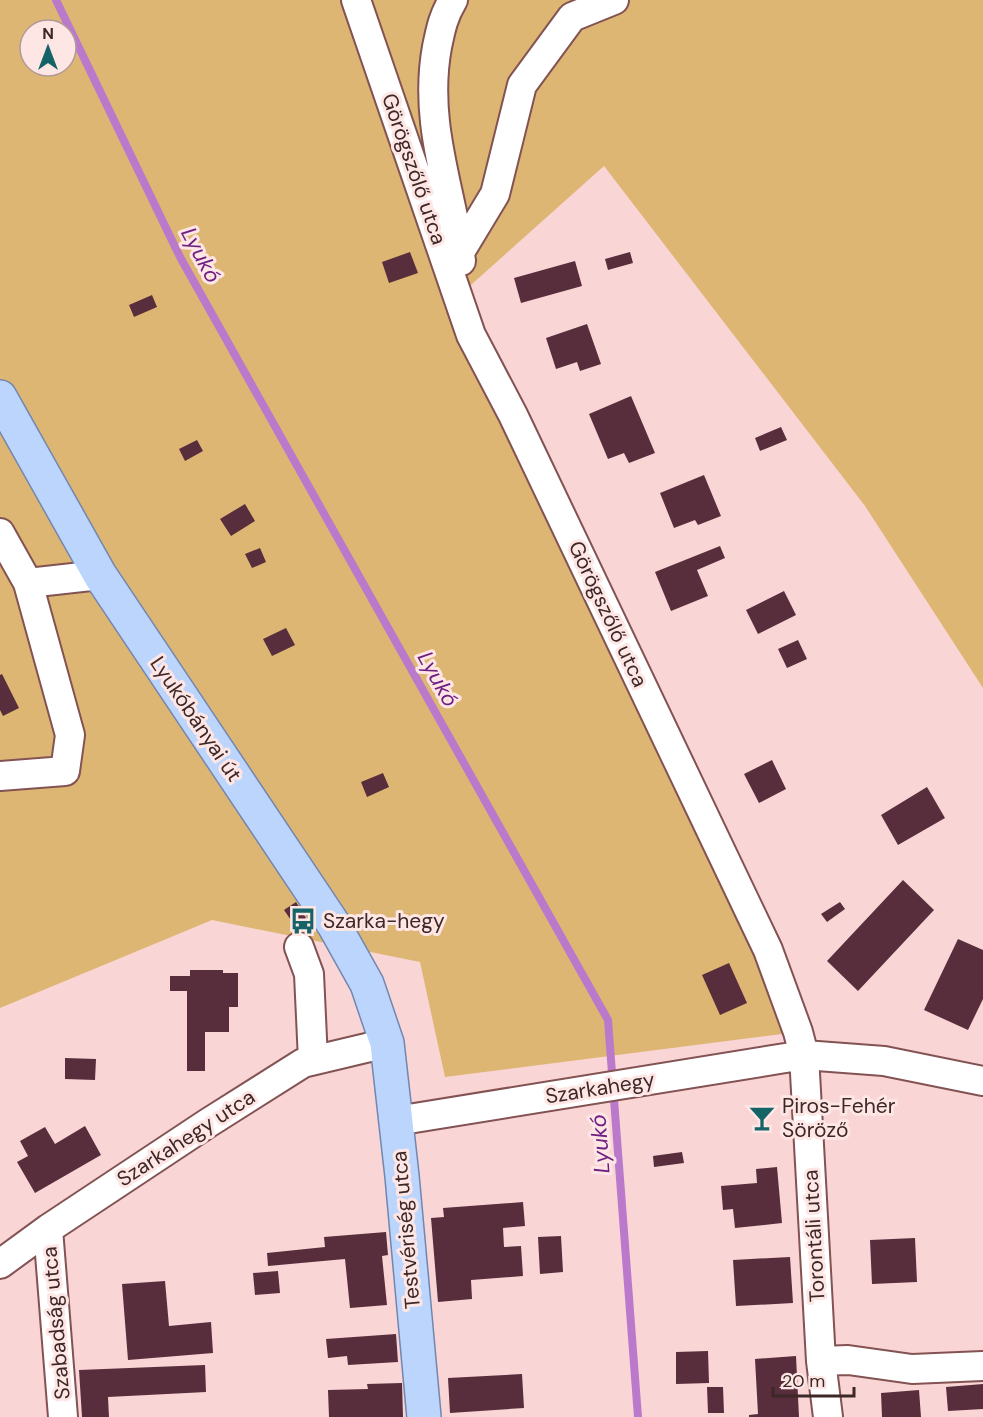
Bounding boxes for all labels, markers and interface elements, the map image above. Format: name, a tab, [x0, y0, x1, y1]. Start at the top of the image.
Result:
north arrow	[18, 18, 78, 78]
text: N	[42, 23, 54, 44]
street label: Görögszőlő utca	[375, 90, 453, 248]
water label: Lyukó	[174, 222, 228, 288]
street label: Görögszőlő utca	[562, 536, 654, 692]
water label: Lyukó	[411, 646, 465, 712]
street label: Lyukóbányai út	[144, 651, 248, 787]
bus stop icon: Szarka-hegy	[288, 906, 318, 936]
place label: Szarka-hegy	[323, 907, 445, 935]
street label: Szarkahegy	[543, 1065, 657, 1110]
street label: Szarkahegy utca	[112, 1083, 260, 1193]
place label: Piros-Fehér Söröző	[782, 1092, 896, 1144]
bar icon: Piros-Fehér Söröző	[747, 1103, 777, 1133]
water label: Lyukó	[583, 1113, 617, 1175]
street label: Testvériség utca	[385, 1150, 427, 1310]
street label: Torontáli utca	[797, 1169, 831, 1303]
street label: Szabadság utca	[35, 1245, 77, 1401]
scale bar	[773, 1360, 854, 1398]
text: 20 m	[782, 1369, 825, 1393]

